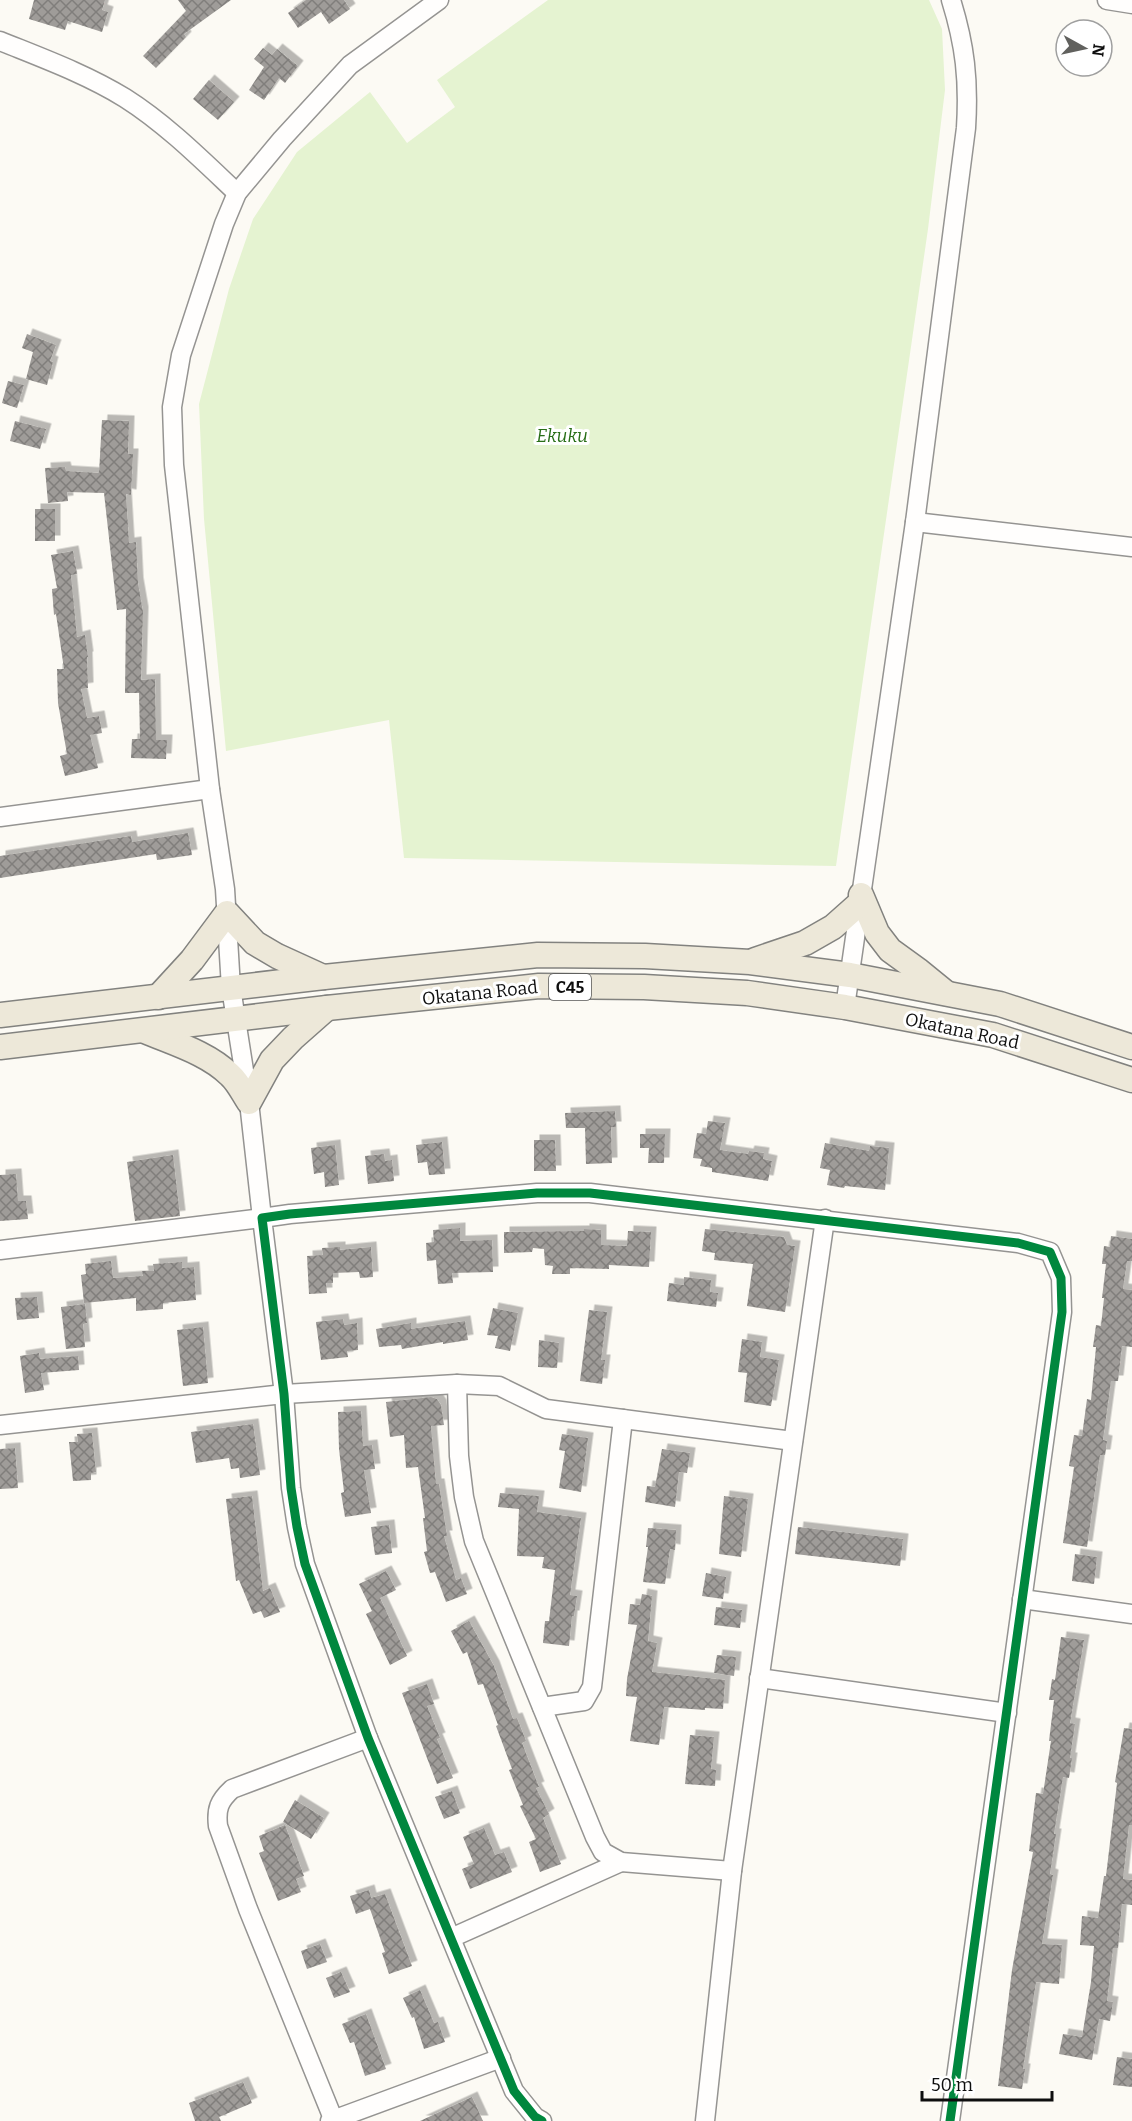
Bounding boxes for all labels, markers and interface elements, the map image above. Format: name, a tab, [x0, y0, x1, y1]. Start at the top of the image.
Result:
north arrow	[1054, 18, 1114, 78]
text: N	[1088, 43, 1109, 57]
park label: Ekuku	[536, 425, 588, 447]
road number: C45	[549, 974, 591, 1000]
street label: Okatana Road	[421, 976, 539, 1010]
street label: Okatana Road	[903, 1008, 1021, 1054]
scale bar	[922, 2064, 1052, 2102]
text: 50 m	[931, 2074, 973, 2096]

